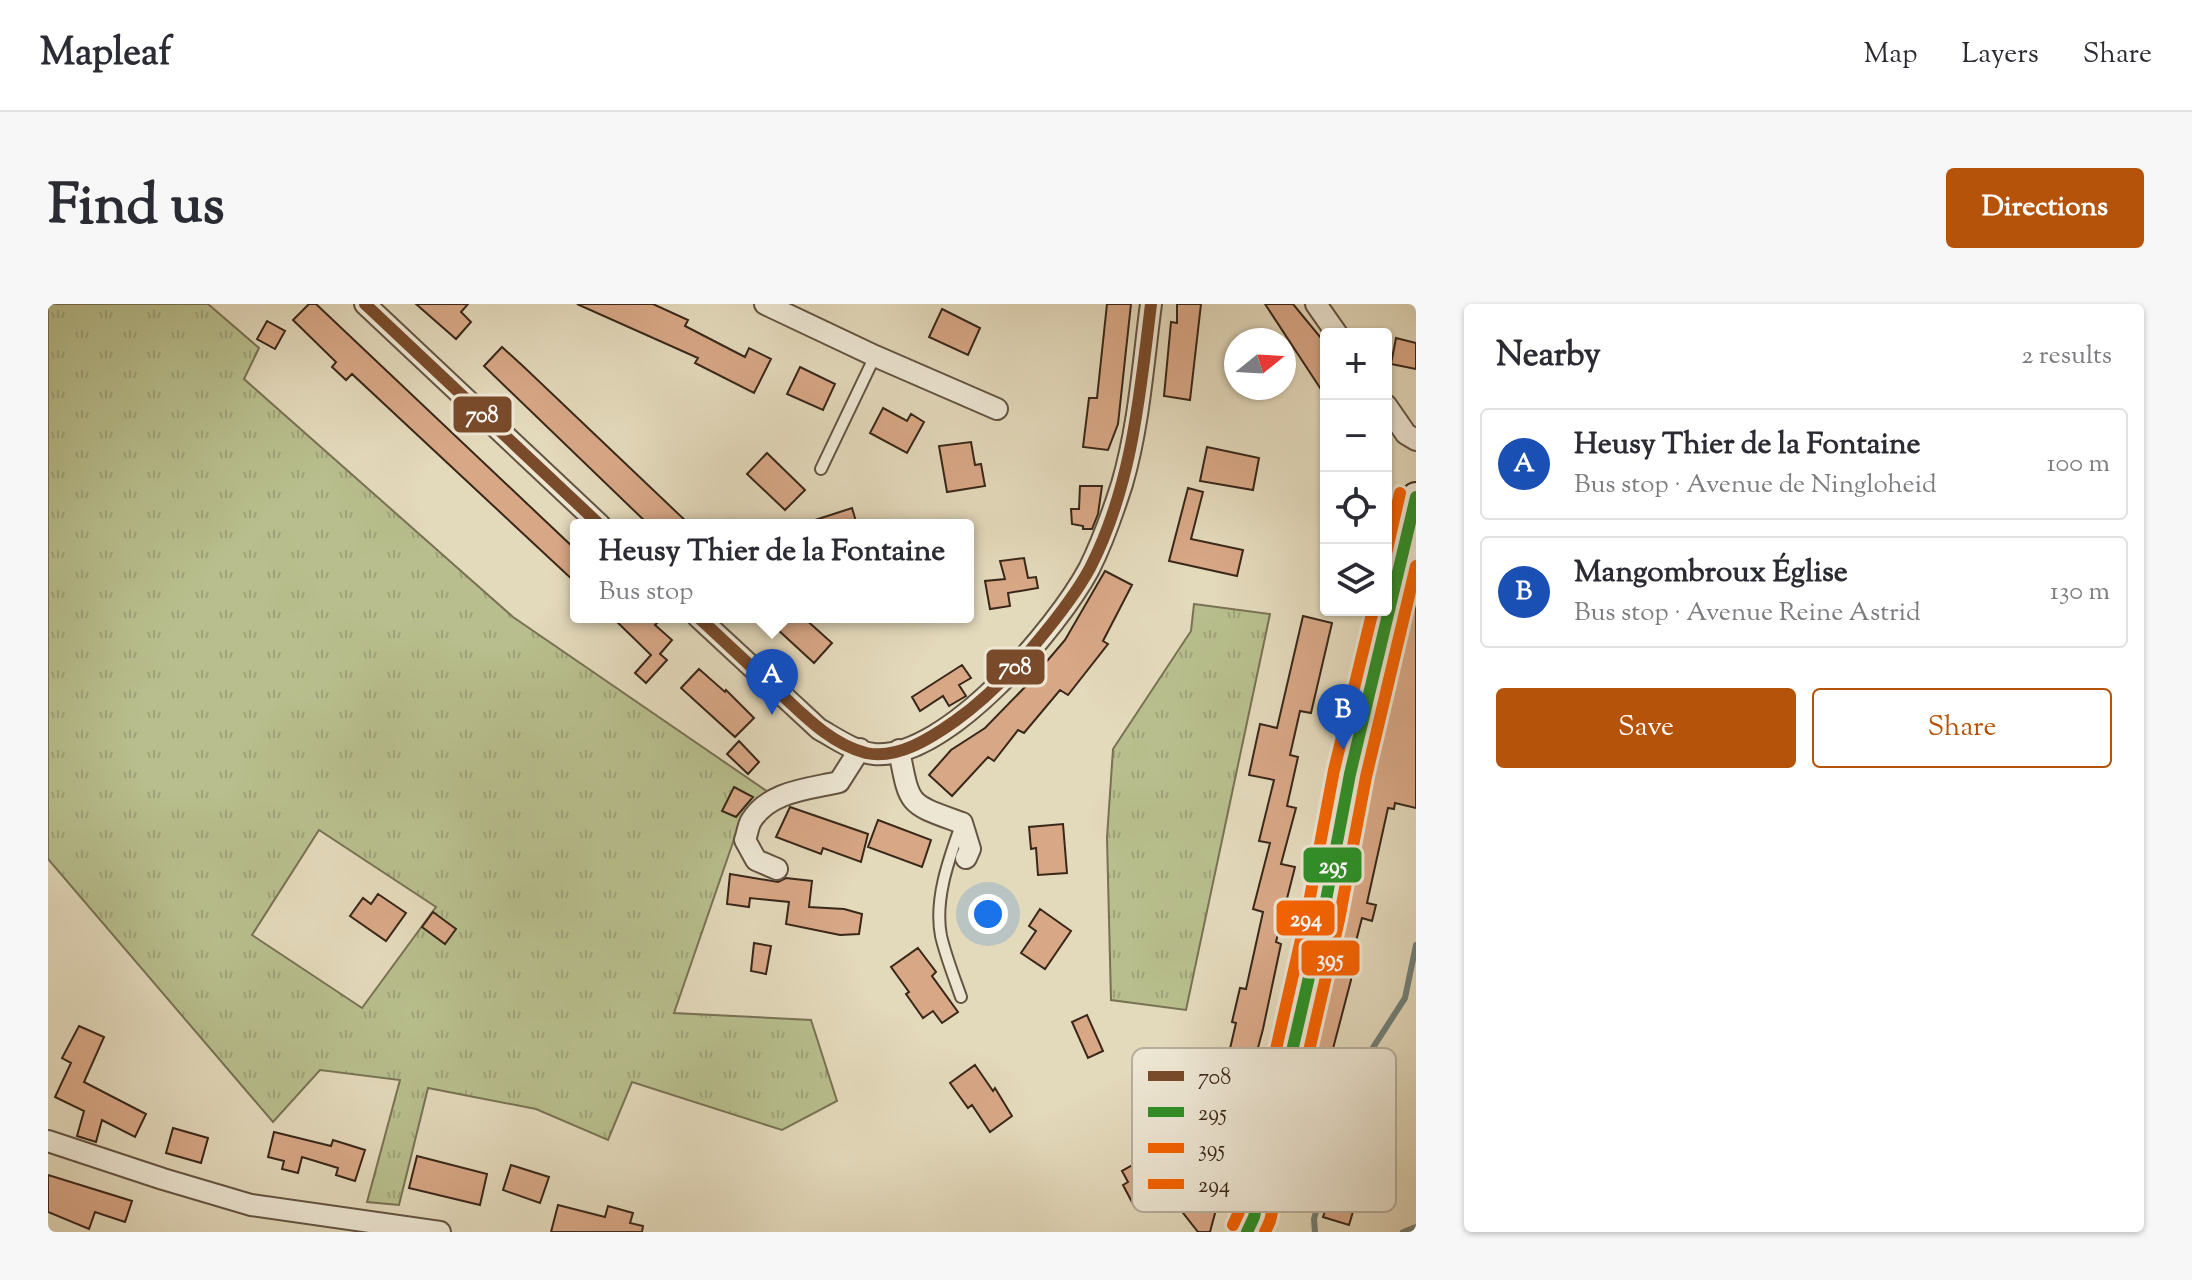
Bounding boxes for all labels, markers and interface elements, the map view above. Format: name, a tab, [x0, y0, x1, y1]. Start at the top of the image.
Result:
text: Mapleaf	[40, 28, 172, 82]
text: Map	[1864, 35, 1917, 75]
text: Layers	[1961, 35, 2039, 75]
text: Share	[2083, 35, 2152, 75]
text: Find us	[48, 168, 224, 249]
button: Directions	[1946, 168, 2144, 248]
north arrow	[1224, 328, 1296, 400]
map controls	[1320, 328, 1392, 616]
button: +	[1320, 328, 1392, 400]
text: Nearby	[1496, 332, 1601, 381]
text: 2 results	[2021, 338, 2112, 375]
line badge: 708	[452, 395, 513, 434]
button: −	[1320, 400, 1392, 472]
text: 708	[465, 401, 499, 433]
text: Heusy Thier de la Fontaine	[1574, 424, 1920, 467]
text: A	[1513, 446, 1535, 483]
text: 100 m	[2047, 446, 2110, 483]
text: Bus stop · Avenue de Ningloheid	[1574, 467, 1937, 504]
button: locate	[1320, 472, 1392, 544]
popup	[570, 519, 974, 623]
text: Heusy Thier de la Fontaine	[599, 531, 945, 574]
button: layers	[1320, 544, 1392, 616]
text: Mangombroux Église	[1574, 552, 1848, 595]
text: Bus stop	[599, 574, 693, 611]
text: B	[1516, 574, 1532, 611]
text: 130 m	[2050, 574, 2110, 611]
text: Bus stop · Avenue Reine Astrid	[1574, 595, 1921, 632]
line badge: 708	[985, 648, 1046, 686]
pin: A	[746, 649, 798, 715]
text: 708	[998, 653, 1032, 685]
pin: B	[1317, 684, 1369, 750]
button: Save	[1496, 688, 1796, 768]
button: Share	[1812, 688, 2112, 768]
line badge: 295	[1302, 846, 1363, 884]
text: 295	[1319, 852, 1348, 884]
your location	[968, 894, 1008, 934]
line badge: 294	[1275, 899, 1336, 937]
text: 294	[1290, 905, 1322, 937]
line badge: 395	[1300, 939, 1361, 977]
text: 395	[1316, 945, 1344, 977]
legend	[1132, 1048, 1396, 1212]
text: 708	[1198, 1063, 1231, 1095]
text: 295	[1198, 1099, 1227, 1131]
text: 395	[1198, 1135, 1226, 1167]
text: 294	[1198, 1171, 1230, 1203]

